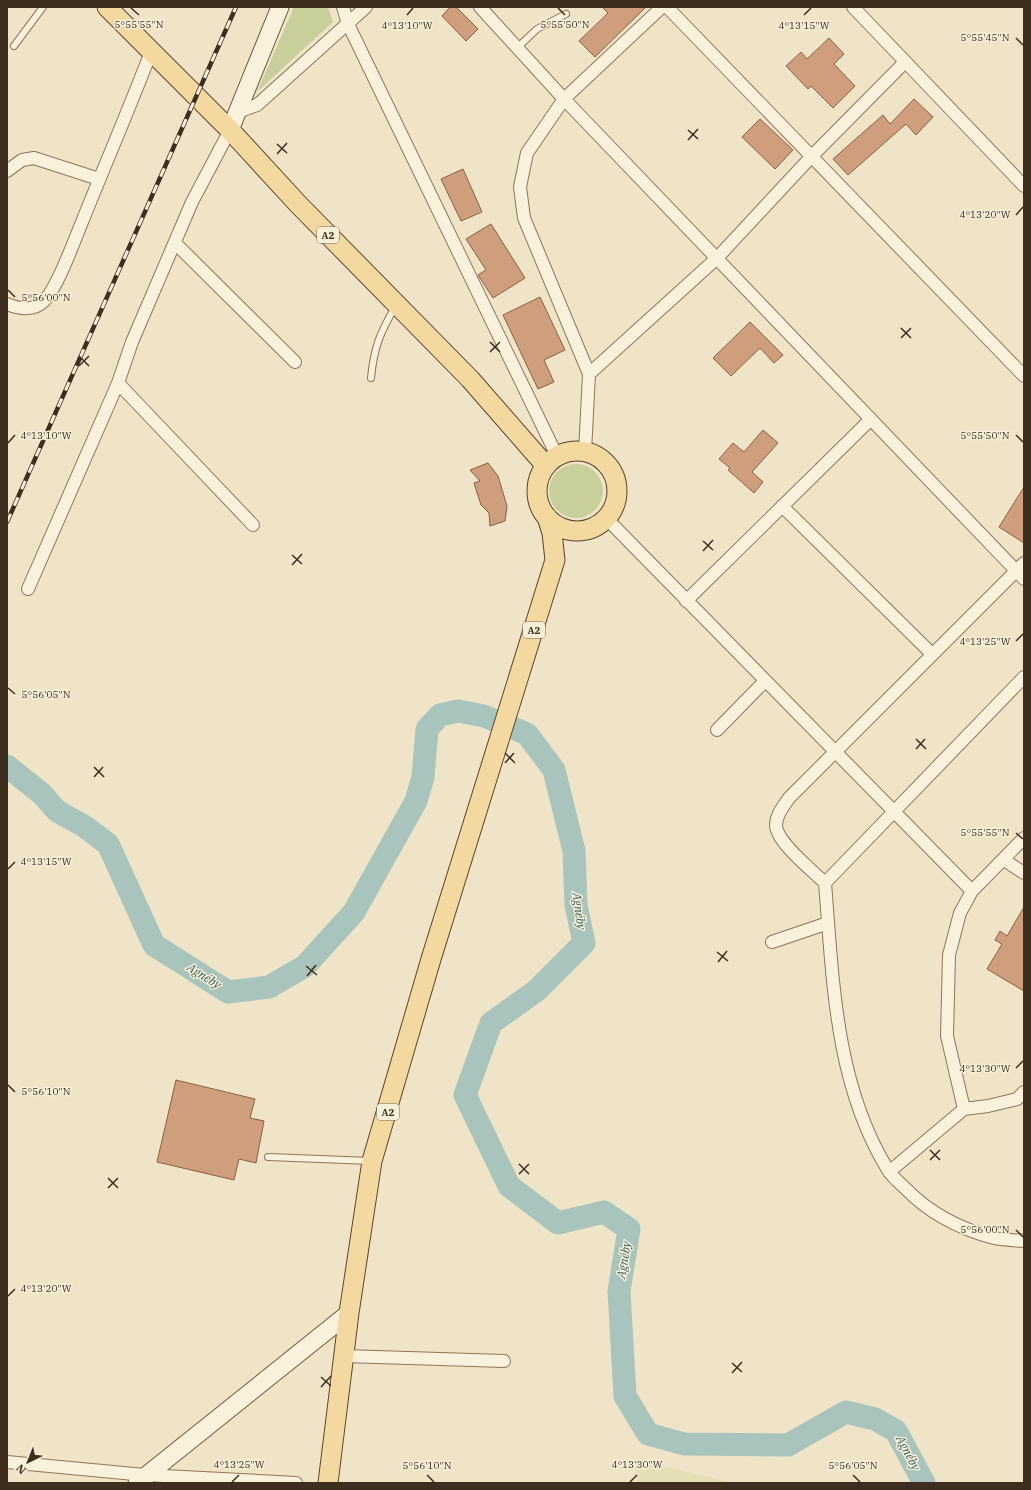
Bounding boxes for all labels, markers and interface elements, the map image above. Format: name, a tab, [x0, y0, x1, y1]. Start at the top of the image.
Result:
text: 5°55'55"N	[115, 18, 164, 31]
text: 5°55'50"N	[541, 18, 590, 31]
text: 4°13'10"W	[381, 19, 433, 32]
text: 4°13'15"W	[778, 19, 830, 32]
text: 5°55'45"N	[961, 31, 1010, 44]
text: 4°13'20"W	[959, 208, 1011, 221]
road number: A2	[317, 227, 339, 243]
text: 5°56'00"N	[22, 291, 71, 304]
text: 4°13'10"W	[20, 429, 72, 442]
text: 5°55'50"N	[961, 429, 1010, 442]
road number: A2	[523, 622, 545, 638]
text: 4°13'25"W	[959, 635, 1011, 648]
text: 5°56'05"N	[22, 688, 71, 701]
text: 5°55'55"N	[961, 826, 1010, 839]
text: 4°13'15"W	[20, 855, 72, 868]
water label: Agnéby	[569, 891, 590, 932]
water label: Agnéby	[184, 959, 225, 993]
text: 4°13'30"W	[959, 1062, 1011, 1075]
text: 5°56'10"N	[22, 1085, 71, 1098]
road number: A2	[377, 1104, 399, 1120]
text: 5°56'00"N	[961, 1223, 1010, 1236]
water label: Agnéby	[613, 1239, 634, 1280]
text: 4°13'20"W	[20, 1282, 72, 1295]
water label: Agnéby	[893, 1432, 924, 1474]
north arrow	[8, 1442, 48, 1482]
text: 4°13'25"W	[213, 1458, 265, 1471]
text: 4°13'30"W	[611, 1458, 663, 1471]
text: 5°56'10"N	[403, 1459, 452, 1472]
text: 5°56'05"N	[829, 1459, 878, 1472]
text: N	[13, 1461, 29, 1477]

